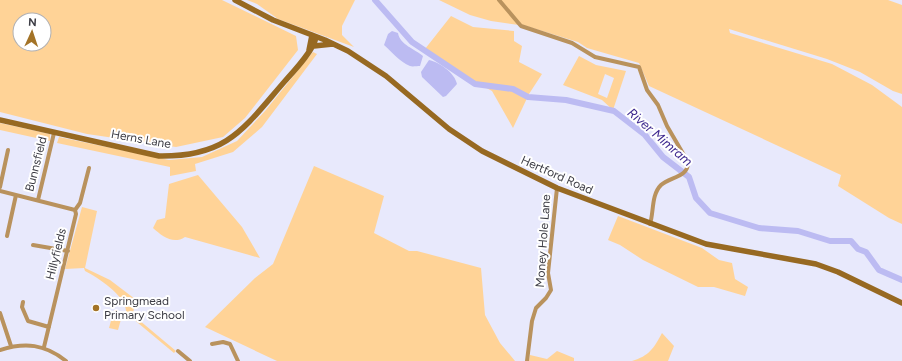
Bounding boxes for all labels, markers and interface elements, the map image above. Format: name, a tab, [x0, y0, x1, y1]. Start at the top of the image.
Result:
north arrow	[12, 12, 52, 52]
text: N	[28, 16, 37, 29]
water label: River Mimram	[625, 105, 695, 169]
street label: Herns Lane	[110, 127, 172, 151]
street label: Bunnsfield	[22, 135, 50, 193]
street label: Hertford Road	[519, 153, 595, 197]
street label: Money Hole Lane	[533, 194, 553, 288]
street label: Hillyfields	[43, 226, 69, 281]
place label: Springmead Primary School	[104, 294, 185, 322]
marker: Springmead Primary School	[91, 303, 101, 313]

